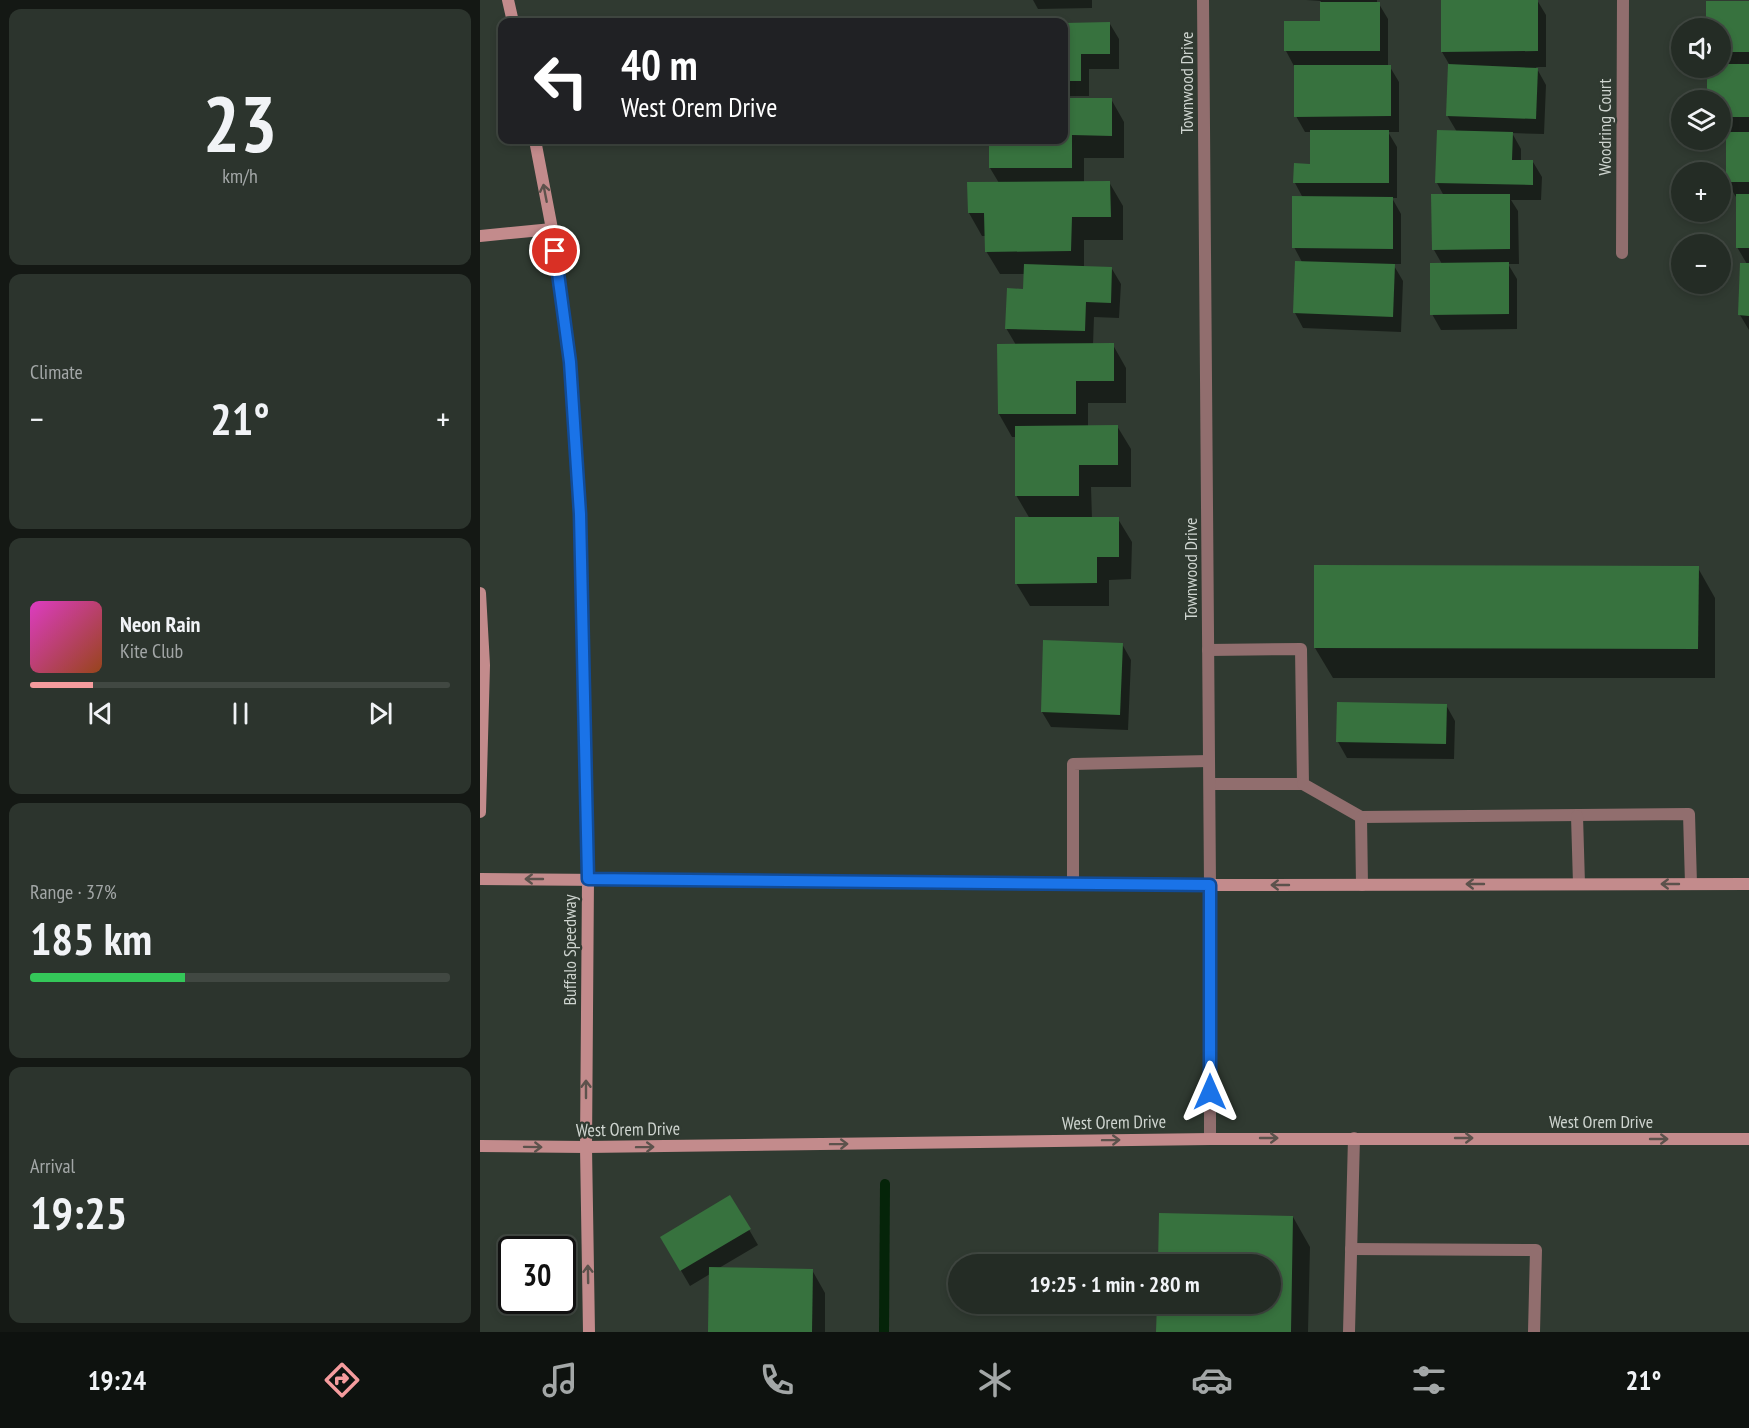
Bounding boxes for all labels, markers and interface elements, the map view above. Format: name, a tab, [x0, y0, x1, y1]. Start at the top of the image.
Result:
map controls	[1671, 18, 1731, 294]
button: sound	[1671, 18, 1731, 78]
street label: Townwood Drive	[1175, 32, 1198, 134]
text: 40 m	[621, 37, 698, 92]
icon: left	[522, 42, 600, 120]
text: 23	[203, 73, 277, 174]
street label: Woodring Court	[1593, 79, 1616, 175]
text: West Orem Drive	[621, 90, 777, 124]
button: layers	[1671, 90, 1731, 150]
button: +	[1671, 162, 1731, 222]
text: km/h	[222, 163, 258, 189]
one-way arrow	[539, 184, 550, 204]
pin	[529, 225, 580, 276]
icon: arrive	[538, 234, 571, 267]
button: −	[1671, 234, 1731, 294]
text: Climate	[30, 359, 83, 385]
text: 21°	[210, 389, 270, 447]
text: −	[30, 397, 44, 440]
text: +	[436, 397, 450, 440]
street label: Townwood Drive	[1179, 518, 1202, 620]
text: Neon Rain	[120, 610, 200, 638]
text: Kite Club	[120, 638, 183, 664]
icon: previous	[84, 697, 117, 730]
icon: pause	[224, 697, 257, 730]
icon: next	[364, 697, 397, 730]
one-way arrow	[524, 873, 544, 885]
one-way arrow	[1465, 878, 1485, 890]
one-way arrow	[1660, 878, 1680, 890]
text: Range · 37%	[30, 879, 117, 905]
one-way arrow	[1270, 879, 1290, 891]
street label: Buffalo Speedway	[558, 894, 581, 1006]
text: 185 km	[30, 909, 152, 967]
position arrow	[1178, 1060, 1242, 1124]
one-way arrow	[580, 1079, 592, 1099]
street label: West Orem Drive	[1062, 1110, 1166, 1134]
street label: West Orem Drive	[1549, 1110, 1653, 1133]
street label: West Orem Drive	[576, 1117, 680, 1141]
one-way arrow	[1258, 1132, 1278, 1144]
one-way arrow	[1453, 1133, 1473, 1144]
one-way arrow	[1648, 1133, 1668, 1145]
one-way arrow	[1100, 1134, 1120, 1146]
one-way arrow	[829, 1138, 849, 1150]
one-way arrow	[523, 1141, 543, 1153]
one-way arrow	[634, 1141, 654, 1152]
text: Arrival	[30, 1153, 75, 1179]
text: 19:25	[30, 1183, 127, 1241]
speed limit sign: 30	[498, 1236, 576, 1314]
one-way arrow	[582, 1264, 594, 1284]
text: 19:25 · 1 min · 280 m	[1029, 1270, 1200, 1298]
icon: directions	[321, 1359, 363, 1401]
icon: music	[539, 1359, 581, 1401]
icon: phone	[756, 1359, 798, 1401]
icon: climate	[974, 1359, 1016, 1401]
icon: car	[1191, 1359, 1233, 1401]
icon: filters	[1408, 1359, 1450, 1401]
text: 19:24	[88, 1363, 146, 1397]
text: 21°	[1626, 1363, 1661, 1397]

